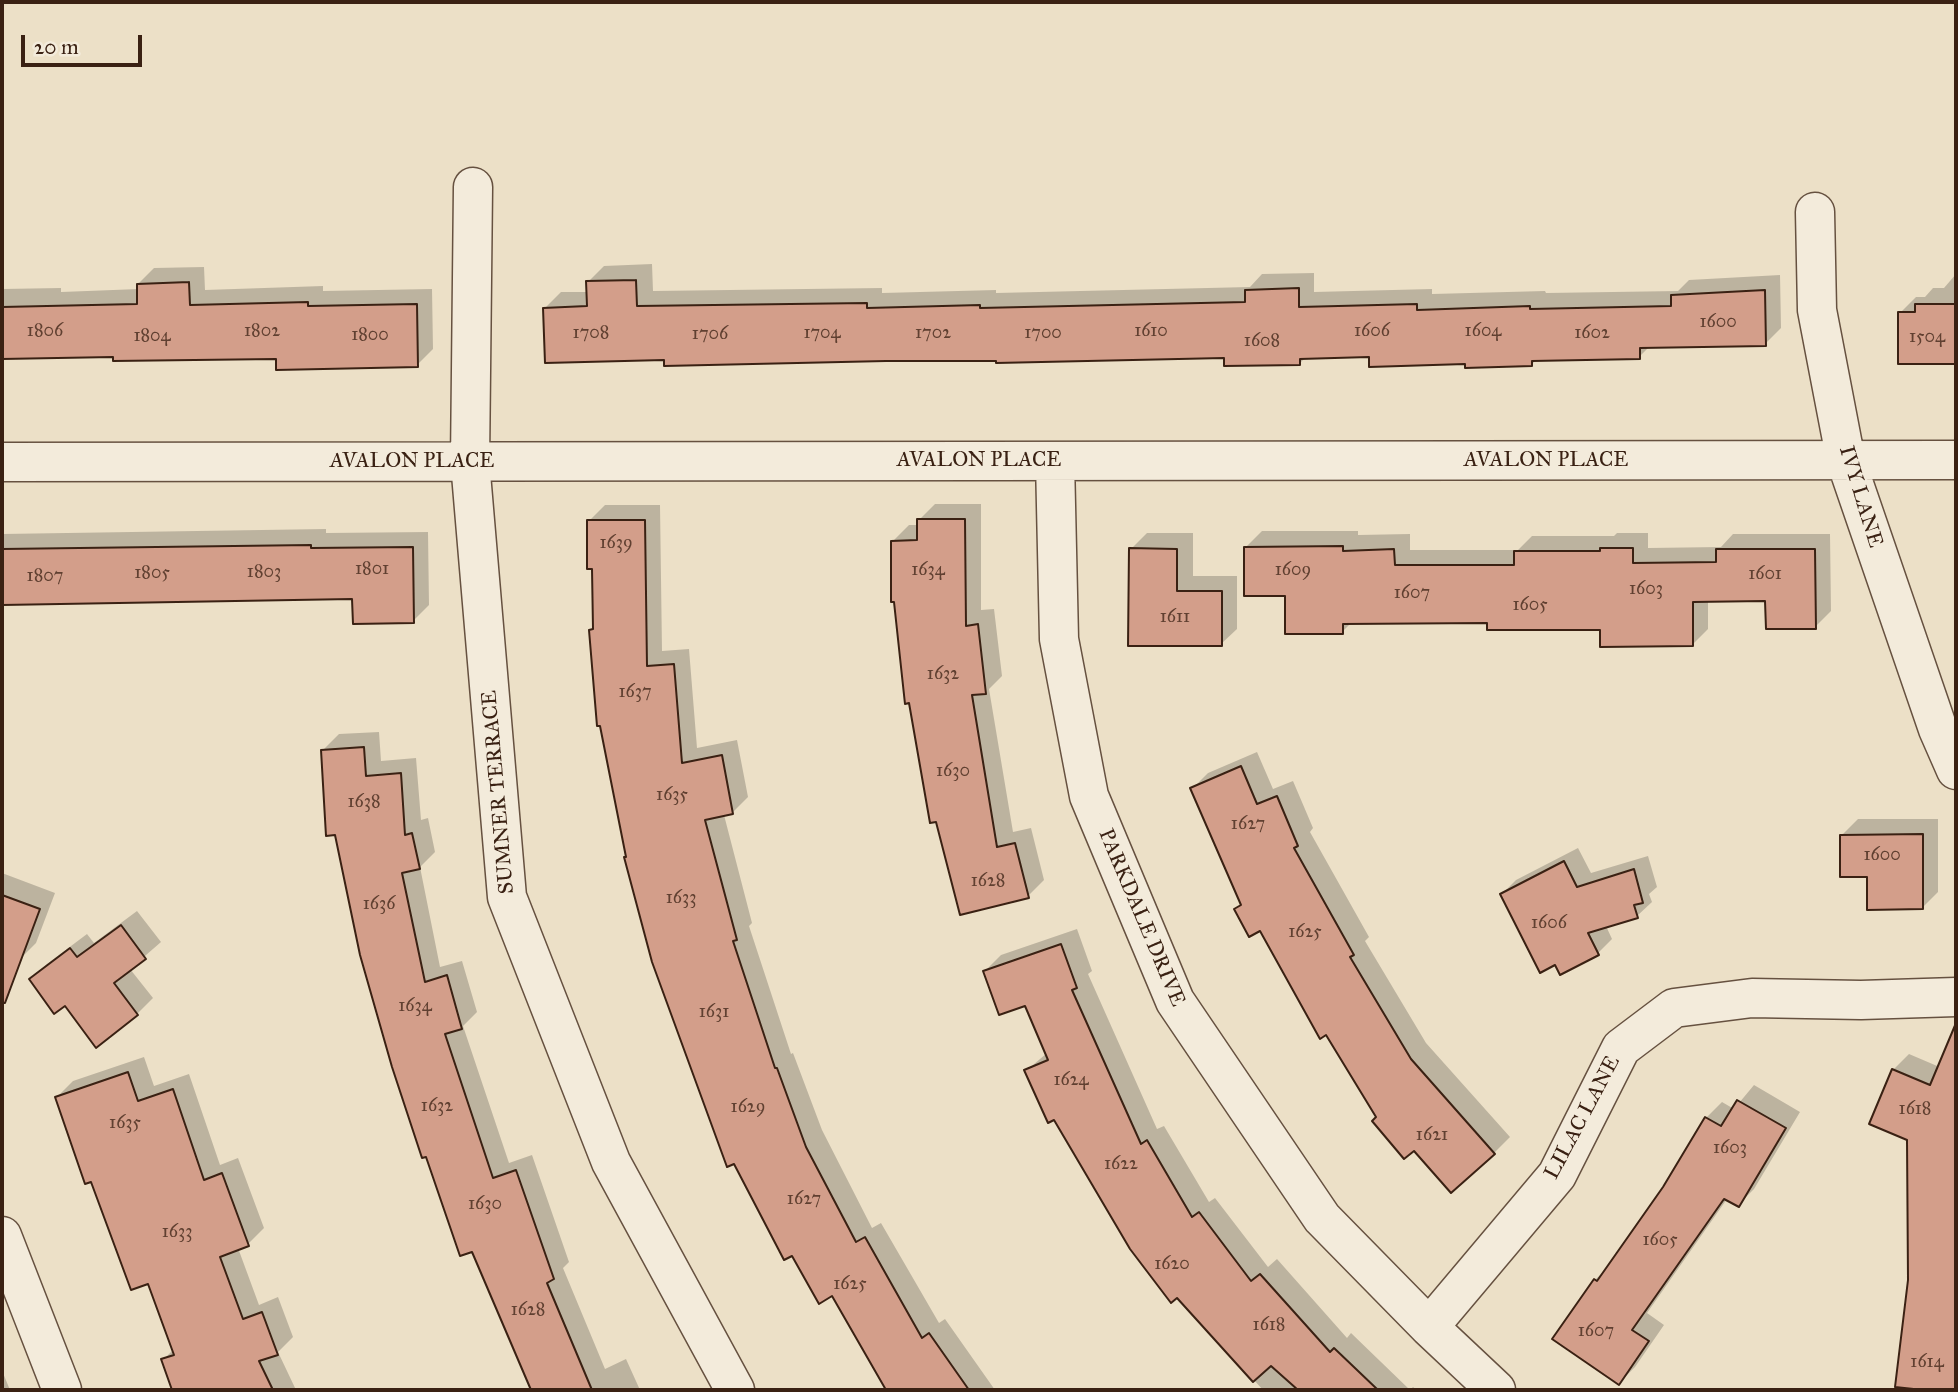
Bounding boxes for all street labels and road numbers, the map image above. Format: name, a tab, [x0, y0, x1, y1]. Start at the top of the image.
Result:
street label: IVY LANE	[1833, 443, 1887, 551]
street label: AVALON PLACE	[897, 448, 1061, 474]
street label: AVALON PLACE	[1464, 448, 1628, 474]
street label: AVALON PLACE	[330, 449, 494, 475]
street label: SUMNER TERRACE	[478, 689, 520, 895]
street label: PARKDALE DRIVE	[1092, 825, 1190, 1011]
street label: LILAC LANE	[1540, 1052, 1626, 1184]

